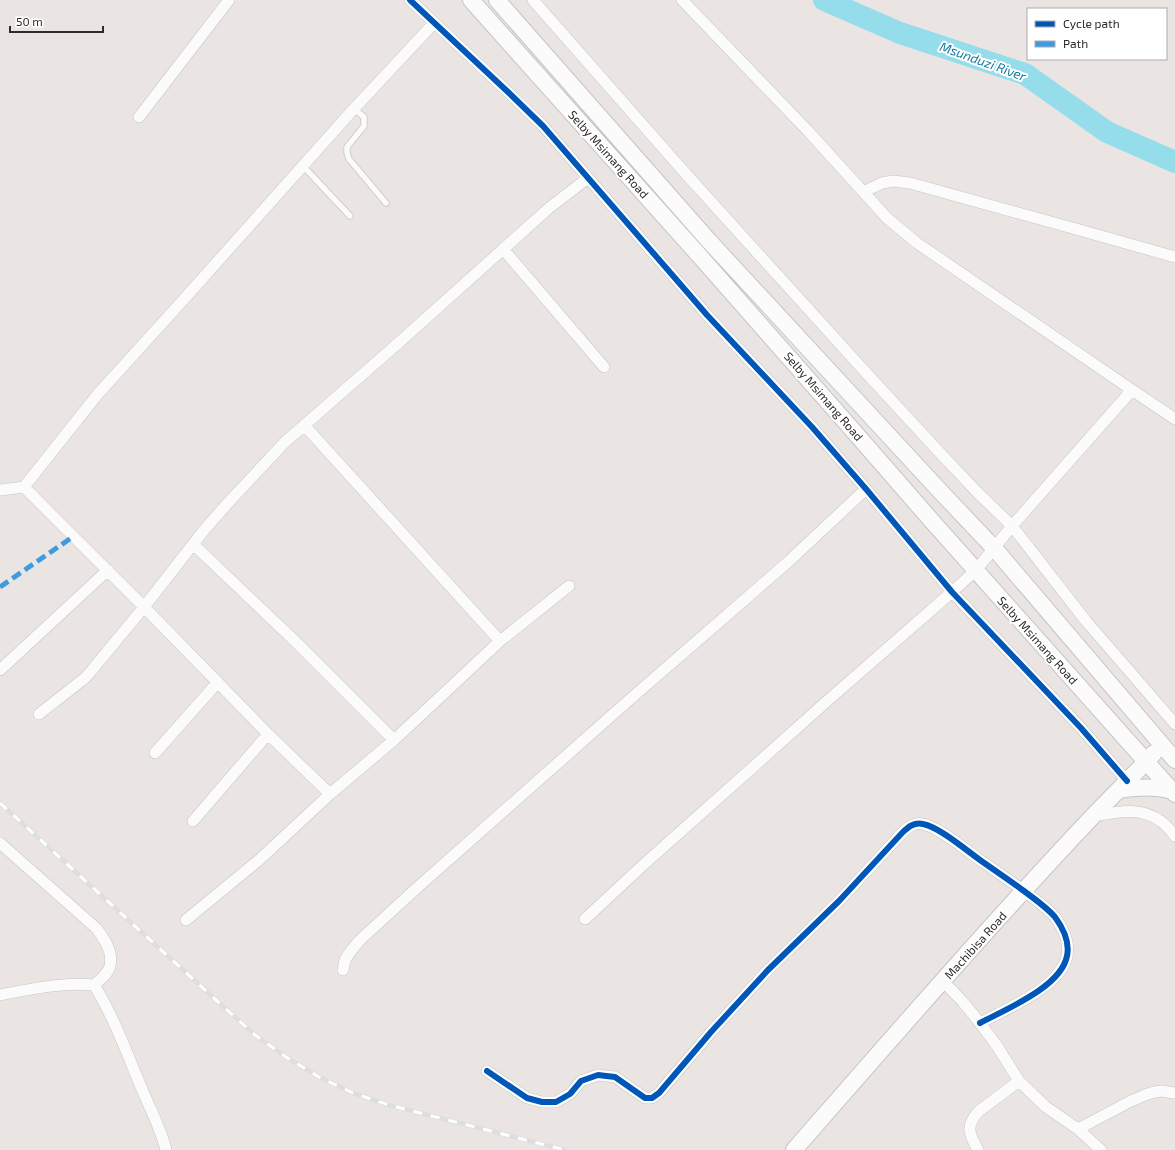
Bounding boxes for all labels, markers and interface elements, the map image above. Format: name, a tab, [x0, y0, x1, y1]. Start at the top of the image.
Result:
scale bar	[10, 8, 103, 34]
legend	[1027, 8, 1167, 60]
text: 50 m	[16, 14, 43, 28]
text: Cycle path	[1063, 16, 1120, 30]
text: Path	[1063, 36, 1088, 50]
water label: Msunduzi River	[938, 38, 1029, 84]
street label: Selby Msimang Road	[566, 107, 652, 201]
street label: Selby Msimang Road	[782, 349, 866, 443]
street label: Selby Msimang Road	[995, 593, 1081, 687]
street label: Machibisa Road	[941, 908, 1009, 982]

